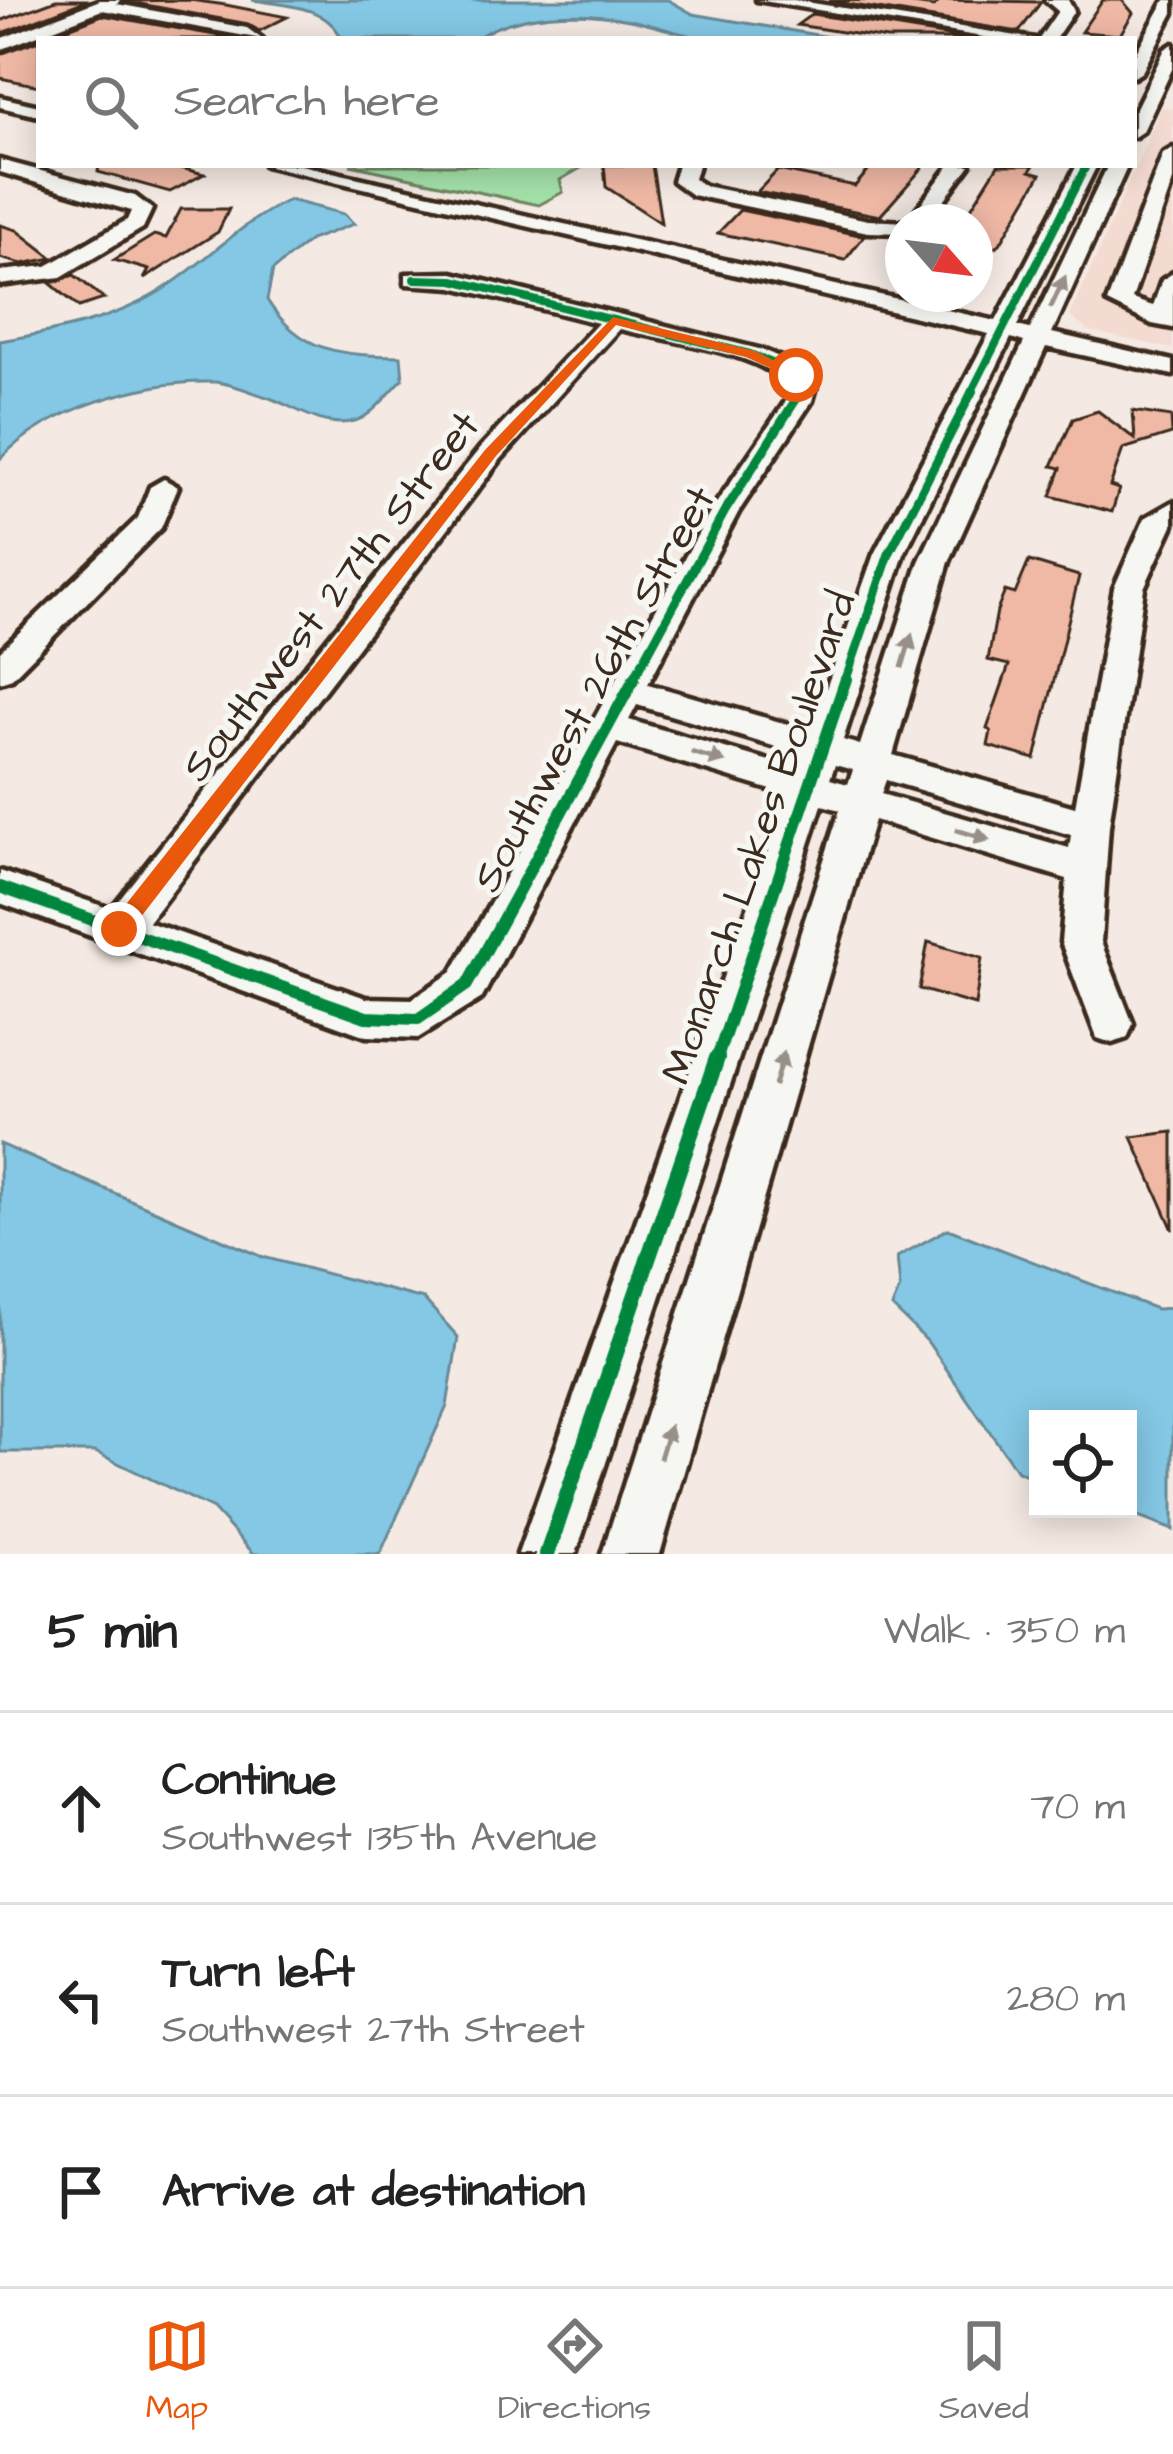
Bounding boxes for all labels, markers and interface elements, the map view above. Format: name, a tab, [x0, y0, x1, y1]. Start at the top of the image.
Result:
search box	[36, 36, 1137, 168]
icon: search	[78, 69, 144, 135]
text: Search here	[174, 71, 440, 133]
north arrow	[885, 204, 993, 312]
one-way arrow	[1048, 274, 1068, 309]
route start	[769, 348, 823, 402]
street label: Southwest 27th Street	[168, 400, 494, 794]
street label: Southwest 26th Street	[459, 476, 730, 903]
street label: Monarch Lakes Boulevard	[648, 584, 871, 1092]
one-way arrow	[899, 633, 917, 669]
one-way arrow	[689, 748, 726, 767]
one-way arrow	[955, 827, 992, 845]
route end	[92, 902, 146, 956]
one-way arrow	[771, 1050, 790, 1087]
map controls	[1029, 1410, 1137, 1518]
button: locate	[1029, 1410, 1137, 1518]
one-way arrow	[657, 1423, 675, 1460]
text: 5 min	[48, 1597, 177, 1668]
text: Walk · 350 m	[884, 1605, 1125, 1659]
text: Continue	[162, 1750, 336, 1812]
icon: ahead	[48, 1775, 114, 1841]
text: 70 m	[1030, 1781, 1125, 1835]
text: Southwest 135th Avenue	[162, 1812, 597, 1866]
text: Turn left	[162, 1942, 355, 2004]
icon: left	[48, 1967, 114, 2033]
text: 280 m	[1007, 1973, 1125, 2027]
text: Southwest 27th Street	[162, 2004, 585, 2058]
icon: arrive	[48, 2159, 114, 2225]
text: Arrive at destination	[162, 2161, 585, 2223]
tab: Map	[144, 2313, 210, 2431]
tab: Directions	[498, 2313, 651, 2431]
tab: Saved	[939, 2313, 1029, 2431]

